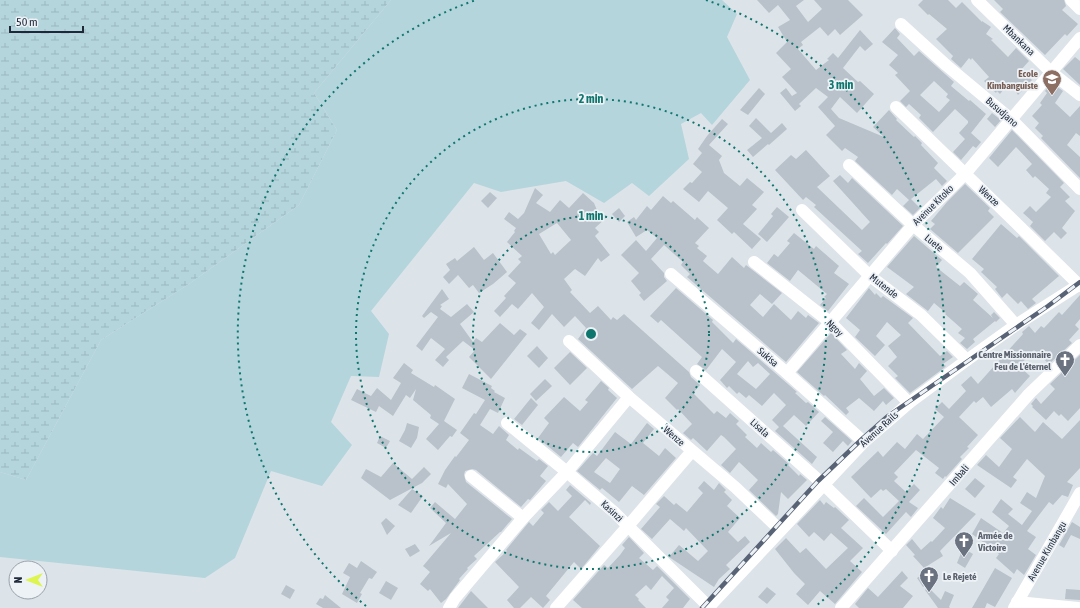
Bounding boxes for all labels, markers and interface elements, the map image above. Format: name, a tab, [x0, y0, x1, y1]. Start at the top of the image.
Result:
scale bar	[10, 8, 83, 34]
text: 50 m	[16, 15, 38, 29]
street label: Mbankana	[1001, 22, 1037, 58]
place label: Ecole Kimbanguiste	[987, 68, 1038, 91]
school or university icon: Ecole Kimbanguiste	[1041, 68, 1063, 96]
text: 3 min	[829, 78, 853, 92]
text: 2 min	[579, 92, 603, 106]
street label: Busudjano	[984, 95, 1021, 129]
street label: Avenue Kitoko	[910, 182, 956, 228]
street label: Wenze	[976, 184, 1002, 209]
text: 1 min	[579, 209, 603, 223]
street label: Luete	[923, 232, 946, 254]
street label: Mutende	[868, 272, 901, 301]
street label: Ngoy	[824, 318, 846, 338]
centre of rings	[584, 327, 598, 341]
street label: Sukisa	[755, 345, 781, 369]
place label: Centre Missionnaire Feu de L'éternel	[978, 349, 1051, 372]
church icon: Centre Missionnaire Feu de L'éternel	[1054, 349, 1076, 377]
street label: Avenue Rails	[858, 409, 901, 449]
street label: Lisala	[748, 417, 772, 440]
street label: Wenze	[661, 424, 687, 448]
street label: Imbali	[947, 462, 971, 488]
street label: Kasinzi	[599, 498, 625, 524]
street label: Avenue Kimbangu	[1026, 519, 1069, 583]
church icon: Armée de Victoire	[953, 530, 975, 558]
place label: Armée de Victoire	[977, 530, 1013, 553]
north arrow	[8, 560, 48, 600]
church icon: Le Rejeté	[918, 565, 940, 593]
place label: Le Rejeté	[943, 571, 977, 582]
text: N	[12, 577, 24, 583]

